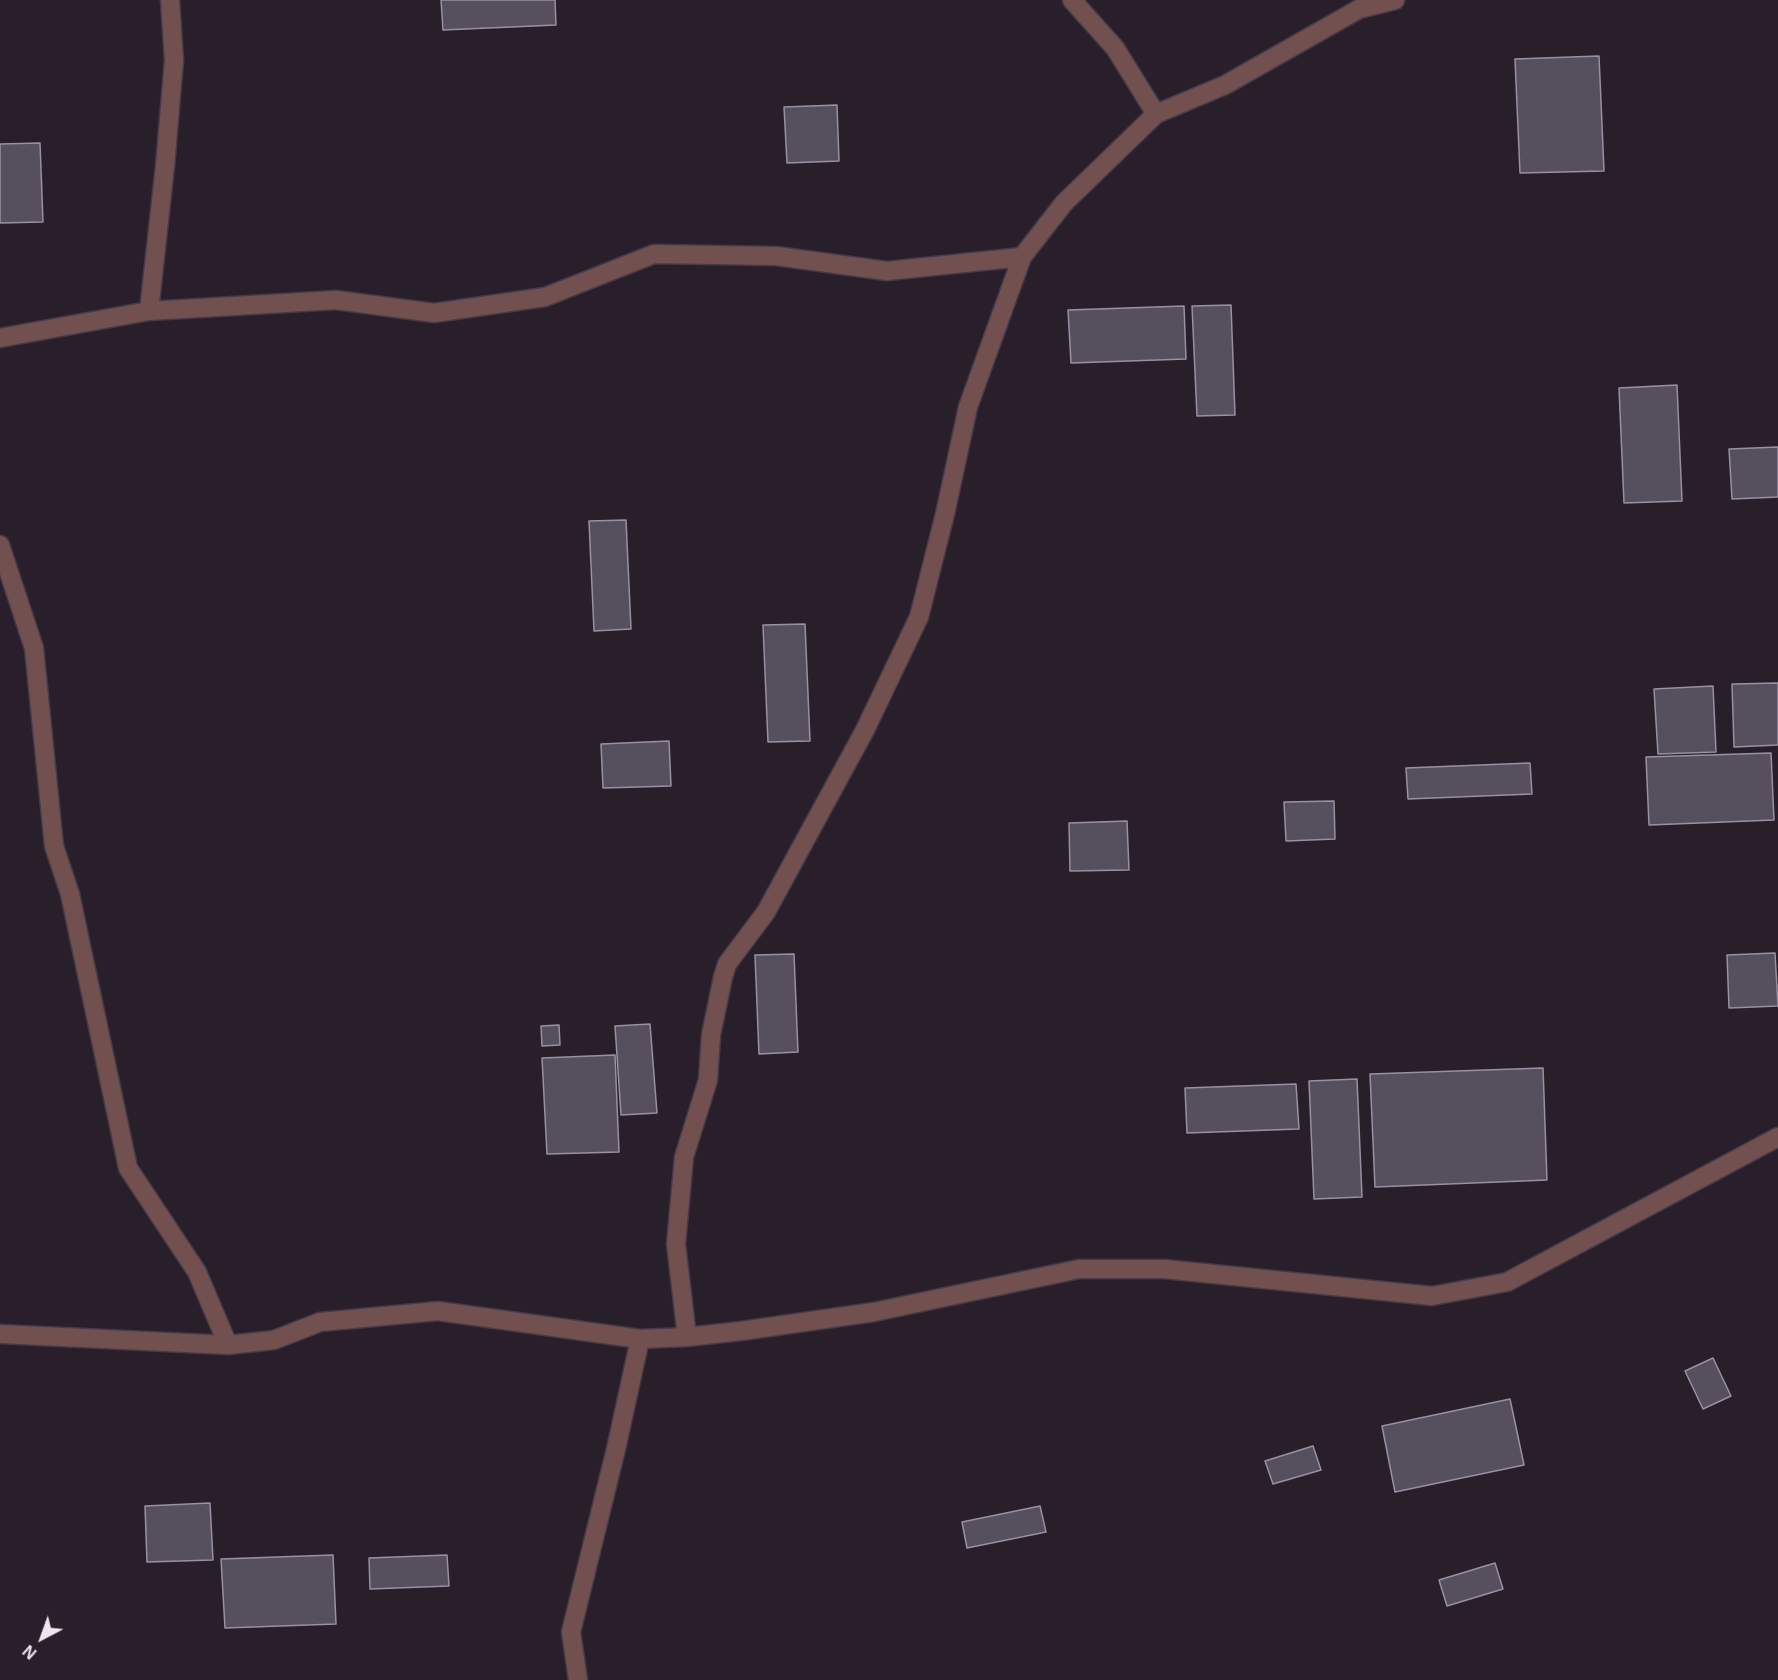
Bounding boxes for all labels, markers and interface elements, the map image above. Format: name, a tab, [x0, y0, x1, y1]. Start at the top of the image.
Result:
north arrow	[12, 1608, 72, 1668]
text: N	[20, 1642, 40, 1662]

